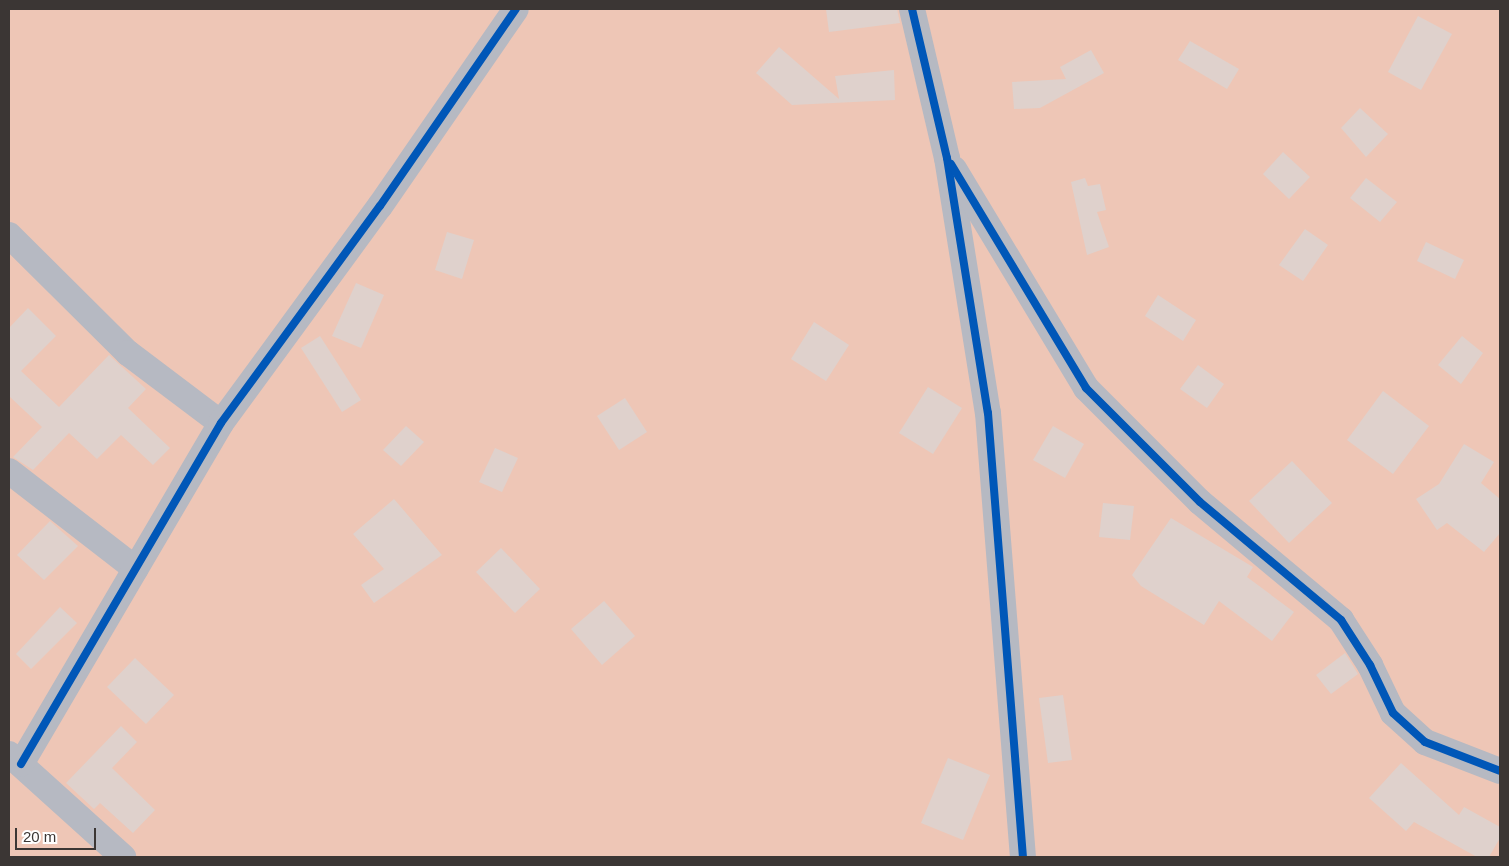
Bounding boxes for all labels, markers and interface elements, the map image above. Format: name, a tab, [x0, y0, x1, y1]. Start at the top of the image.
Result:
scale bar	[18, 818, 99, 850]
text: 20 m	[23, 828, 56, 845]

